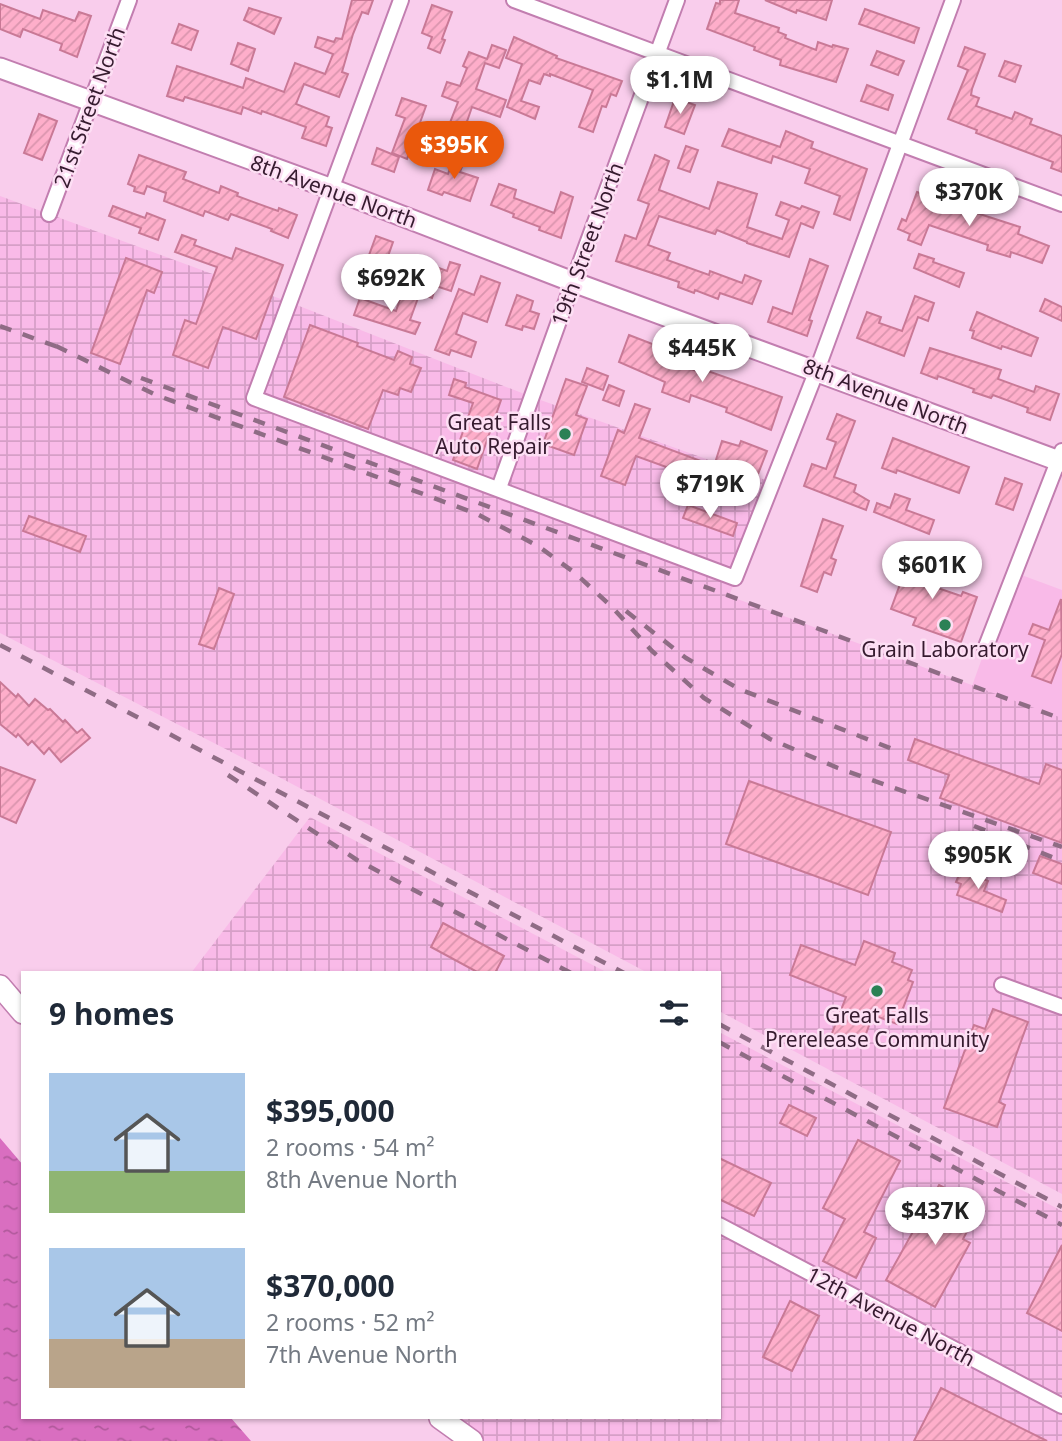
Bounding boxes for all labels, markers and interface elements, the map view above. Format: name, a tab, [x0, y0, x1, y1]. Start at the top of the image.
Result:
street label: 21st Street North	[47, 23, 131, 191]
pin: $1.1M	[631, 57, 729, 116]
text: $1.1M	[646, 63, 714, 95]
pin: $395K	[405, 122, 503, 181]
text: $395K	[420, 128, 488, 160]
street label: 8th Avenue North	[247, 148, 421, 234]
street label: 19th Street North	[544, 158, 630, 330]
pin: $370K	[920, 168, 1018, 228]
text: $370K	[935, 175, 1003, 207]
pin: $692K	[342, 254, 440, 314]
text: $692K	[357, 261, 425, 293]
pin: $445K	[653, 324, 751, 384]
text: $445K	[668, 331, 736, 363]
street label: 8th Avenue North	[799, 352, 973, 440]
place label: Great Falls Auto Repair	[435, 408, 551, 460]
marker: Great Falls Auto Repair	[557, 426, 573, 442]
pin: $719K	[661, 461, 759, 520]
text: $719K	[676, 467, 744, 499]
pin: $601K	[883, 542, 981, 601]
text: $601K	[898, 548, 966, 580]
marker: Grain Laboratory	[937, 617, 953, 633]
place label: Grain Laboratory	[861, 635, 1029, 663]
pin: $905K	[929, 832, 1027, 891]
text: $905K	[944, 838, 1012, 870]
marker: Great Falls Prerelease Community	[869, 983, 885, 999]
text: 9 homes	[49, 993, 174, 1034]
icon: filters	[655, 994, 693, 1032]
place label: Great Falls Prerelease Community	[765, 1001, 989, 1053]
text: $395,000	[266, 1090, 395, 1131]
icon: home	[105, 1101, 189, 1185]
text: 2 rooms · 54 m²	[266, 1131, 435, 1163]
text: 8th Avenue North	[266, 1163, 458, 1195]
pin: $437K	[886, 1188, 984, 1247]
text: $437K	[901, 1194, 969, 1226]
street label: 12th Avenue North	[802, 1260, 980, 1372]
text: $370,000	[266, 1265, 395, 1306]
icon: home	[105, 1276, 189, 1360]
text: 2 rooms · 52 m²	[266, 1306, 435, 1338]
text: 7th Avenue North	[266, 1338, 458, 1370]

